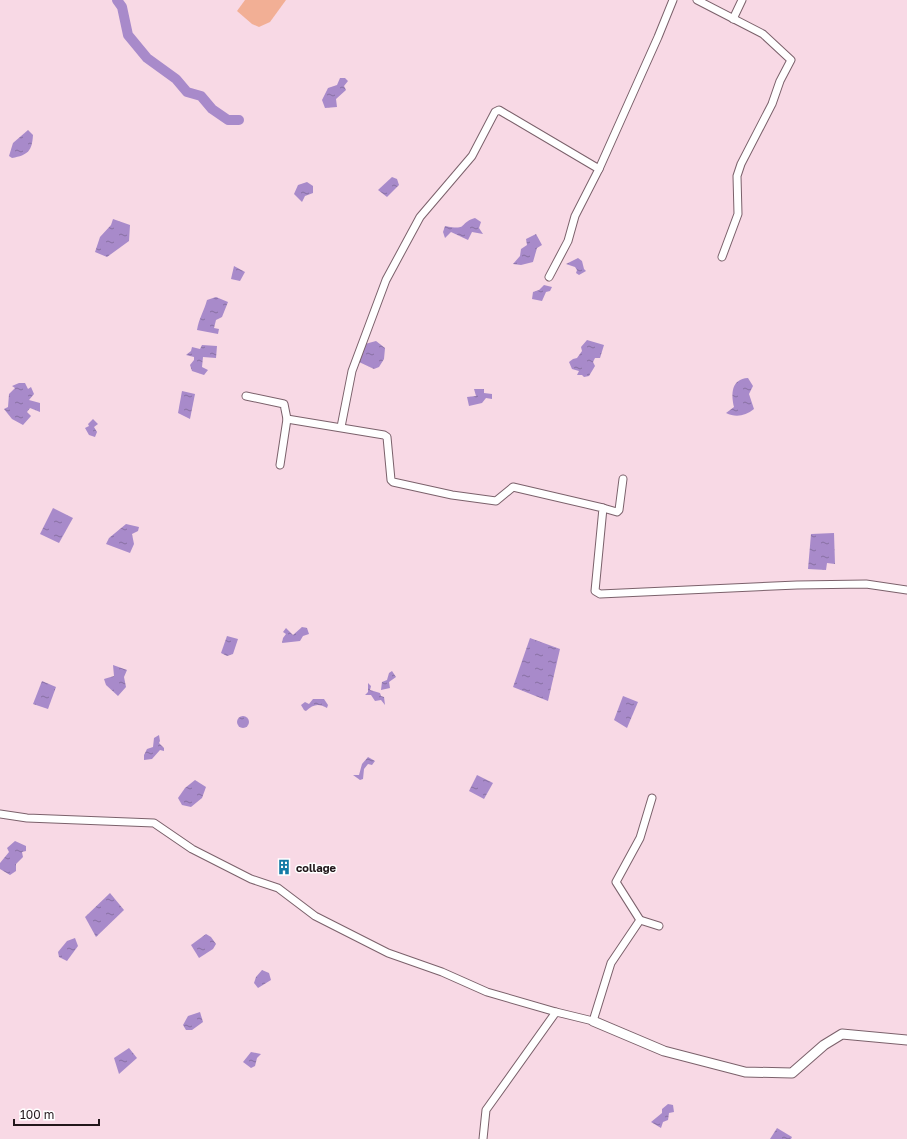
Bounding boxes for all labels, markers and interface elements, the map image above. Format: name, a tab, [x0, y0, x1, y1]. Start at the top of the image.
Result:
building icon: collage	[275, 858, 293, 876]
place label: collage	[296, 861, 336, 874]
scale bar	[14, 1101, 99, 1127]
text: 100 m	[20, 1107, 54, 1122]

